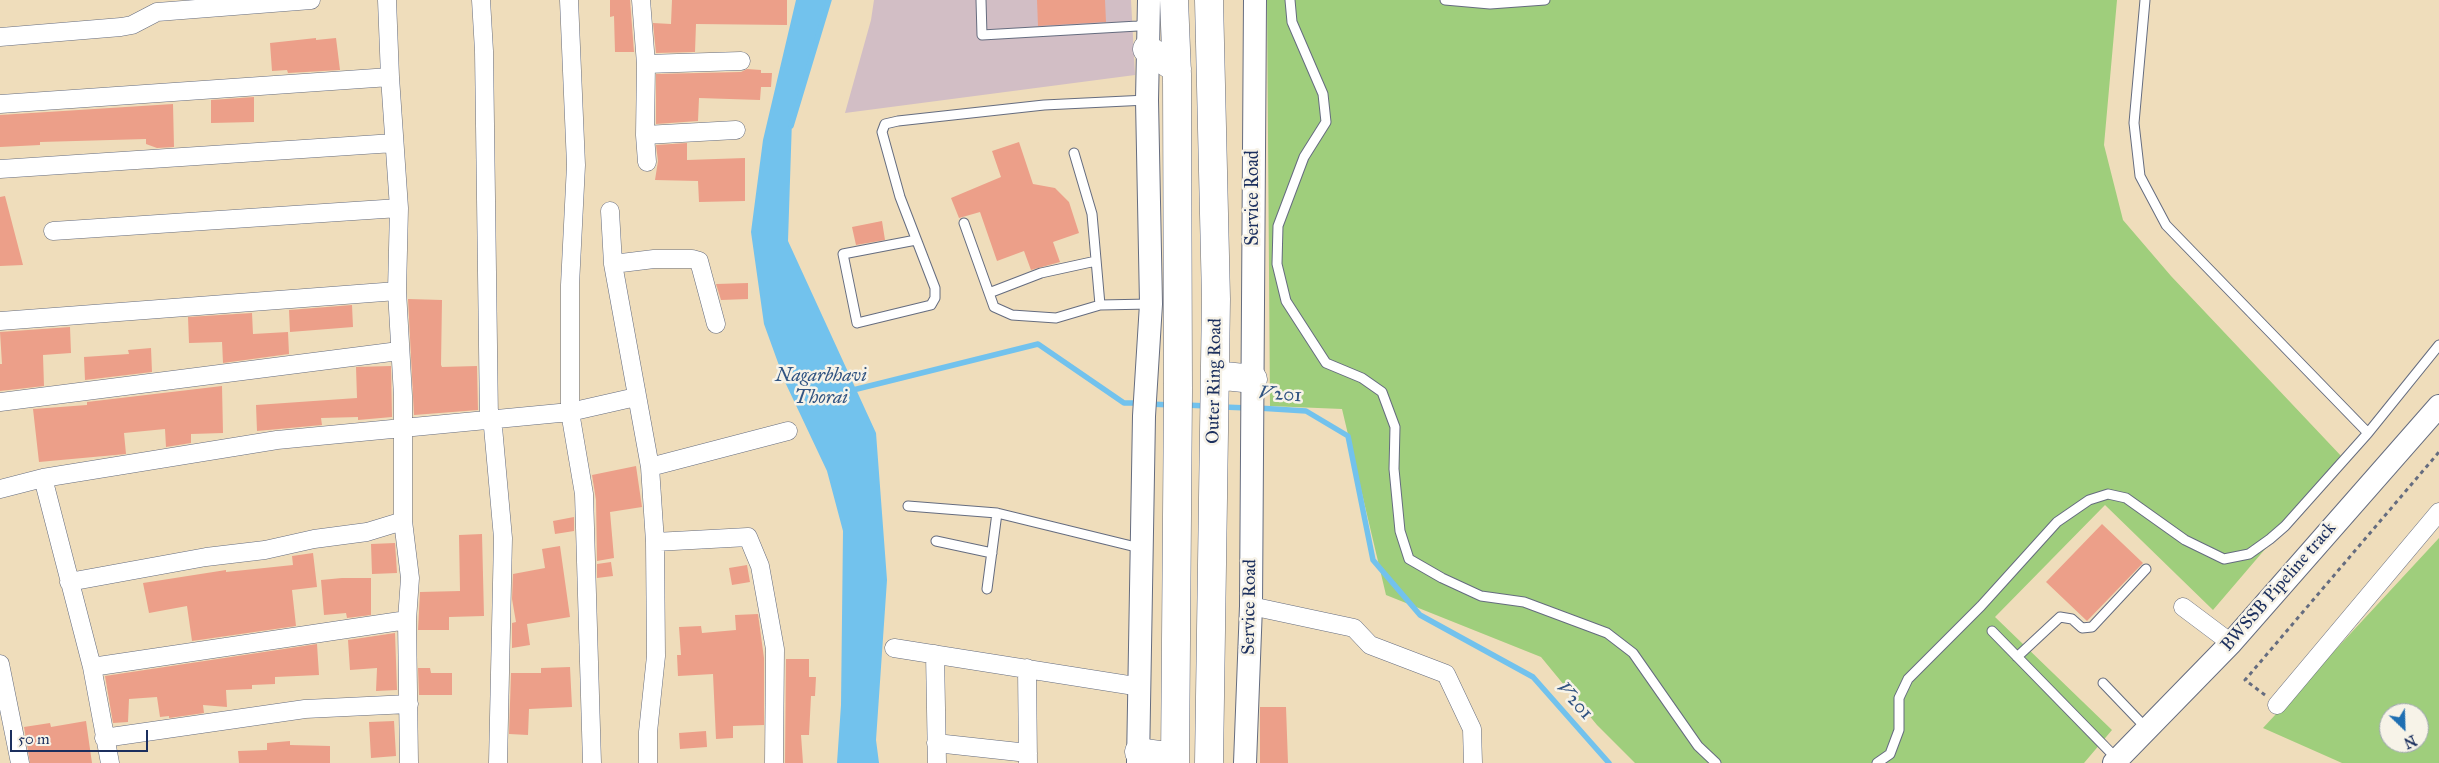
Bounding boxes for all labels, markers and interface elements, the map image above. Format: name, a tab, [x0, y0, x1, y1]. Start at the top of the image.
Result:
street label: Service Road	[1243, 150, 1265, 246]
street label: Outer Ring Road	[1203, 318, 1227, 444]
water label: Nagarbhavi Thorai	[775, 365, 867, 409]
water label: V201	[1257, 382, 1303, 408]
street label: BWSSB Pipeline track	[2217, 518, 2341, 656]
street label: Service Road	[1238, 559, 1262, 655]
water label: V201	[1551, 677, 1597, 725]
north arrow	[2379, 703, 2429, 753]
scale bar	[12, 720, 150, 752]
text: 50 m	[18, 730, 50, 748]
text: N	[2401, 731, 2419, 751]

